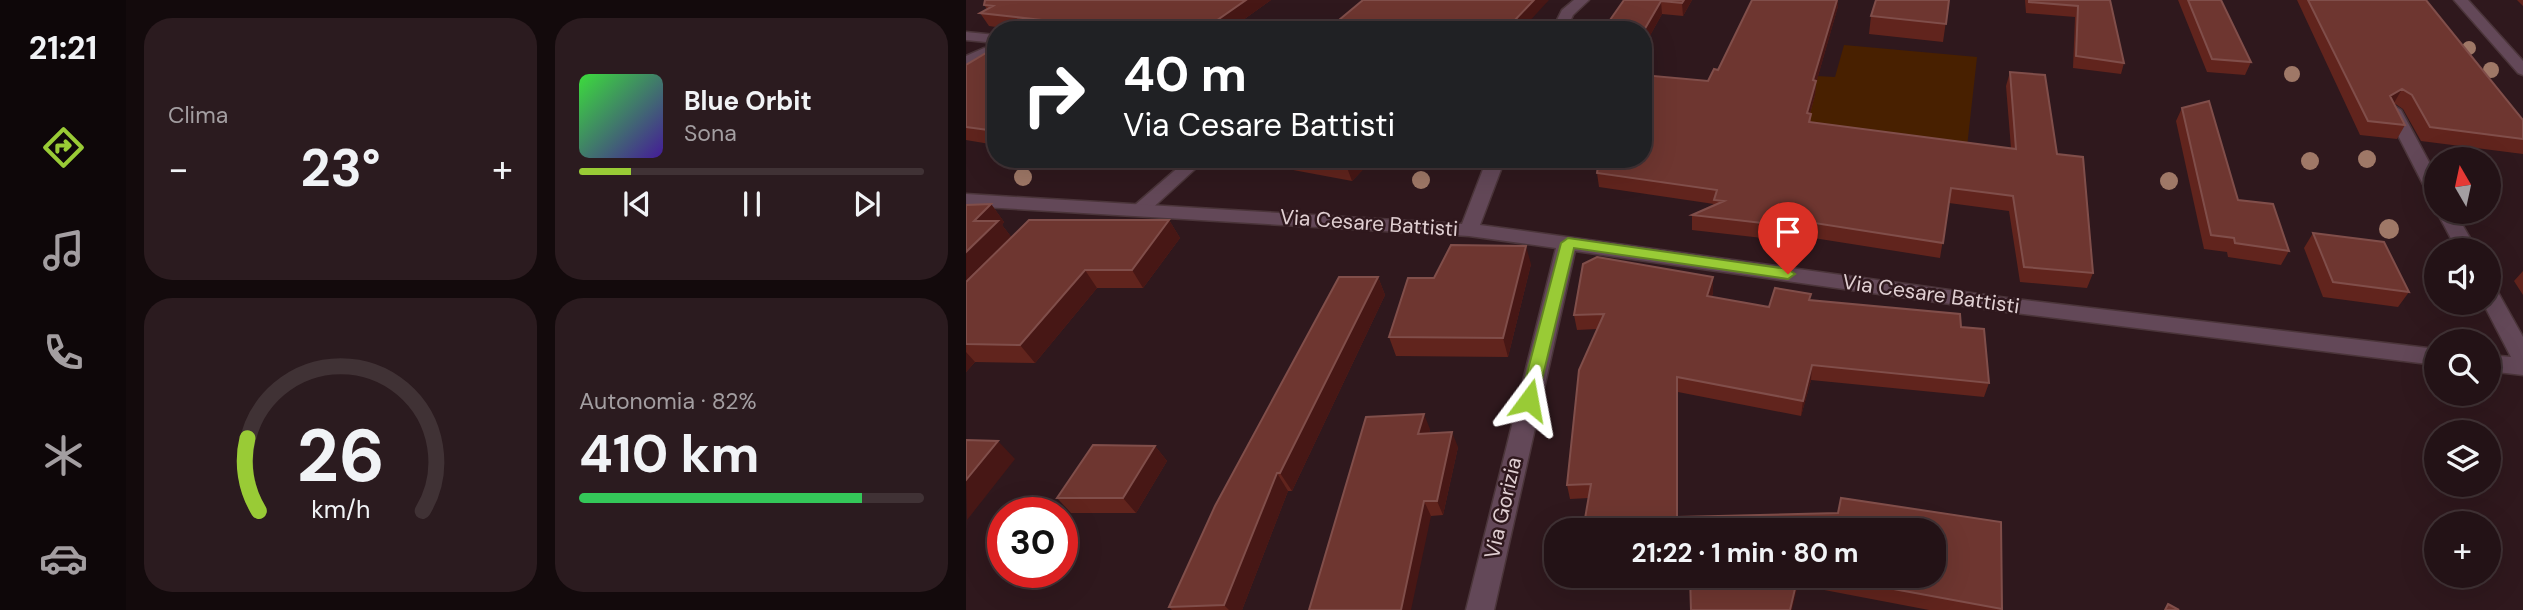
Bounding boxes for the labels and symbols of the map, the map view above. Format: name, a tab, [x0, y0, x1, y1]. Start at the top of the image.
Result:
north arrow	[2424, 147, 2501, 224]
pin	[1758, 202, 1818, 274]
street label: Via Cesare Battisti	[1279, 203, 1459, 243]
street label: Via Cesare Battisti	[1841, 268, 2021, 320]
position arrow	[1492, 363, 1566, 437]
street label: Via Gorizia	[1478, 454, 1528, 562]
speed limit sign: 30	[987, 497, 1078, 588]

